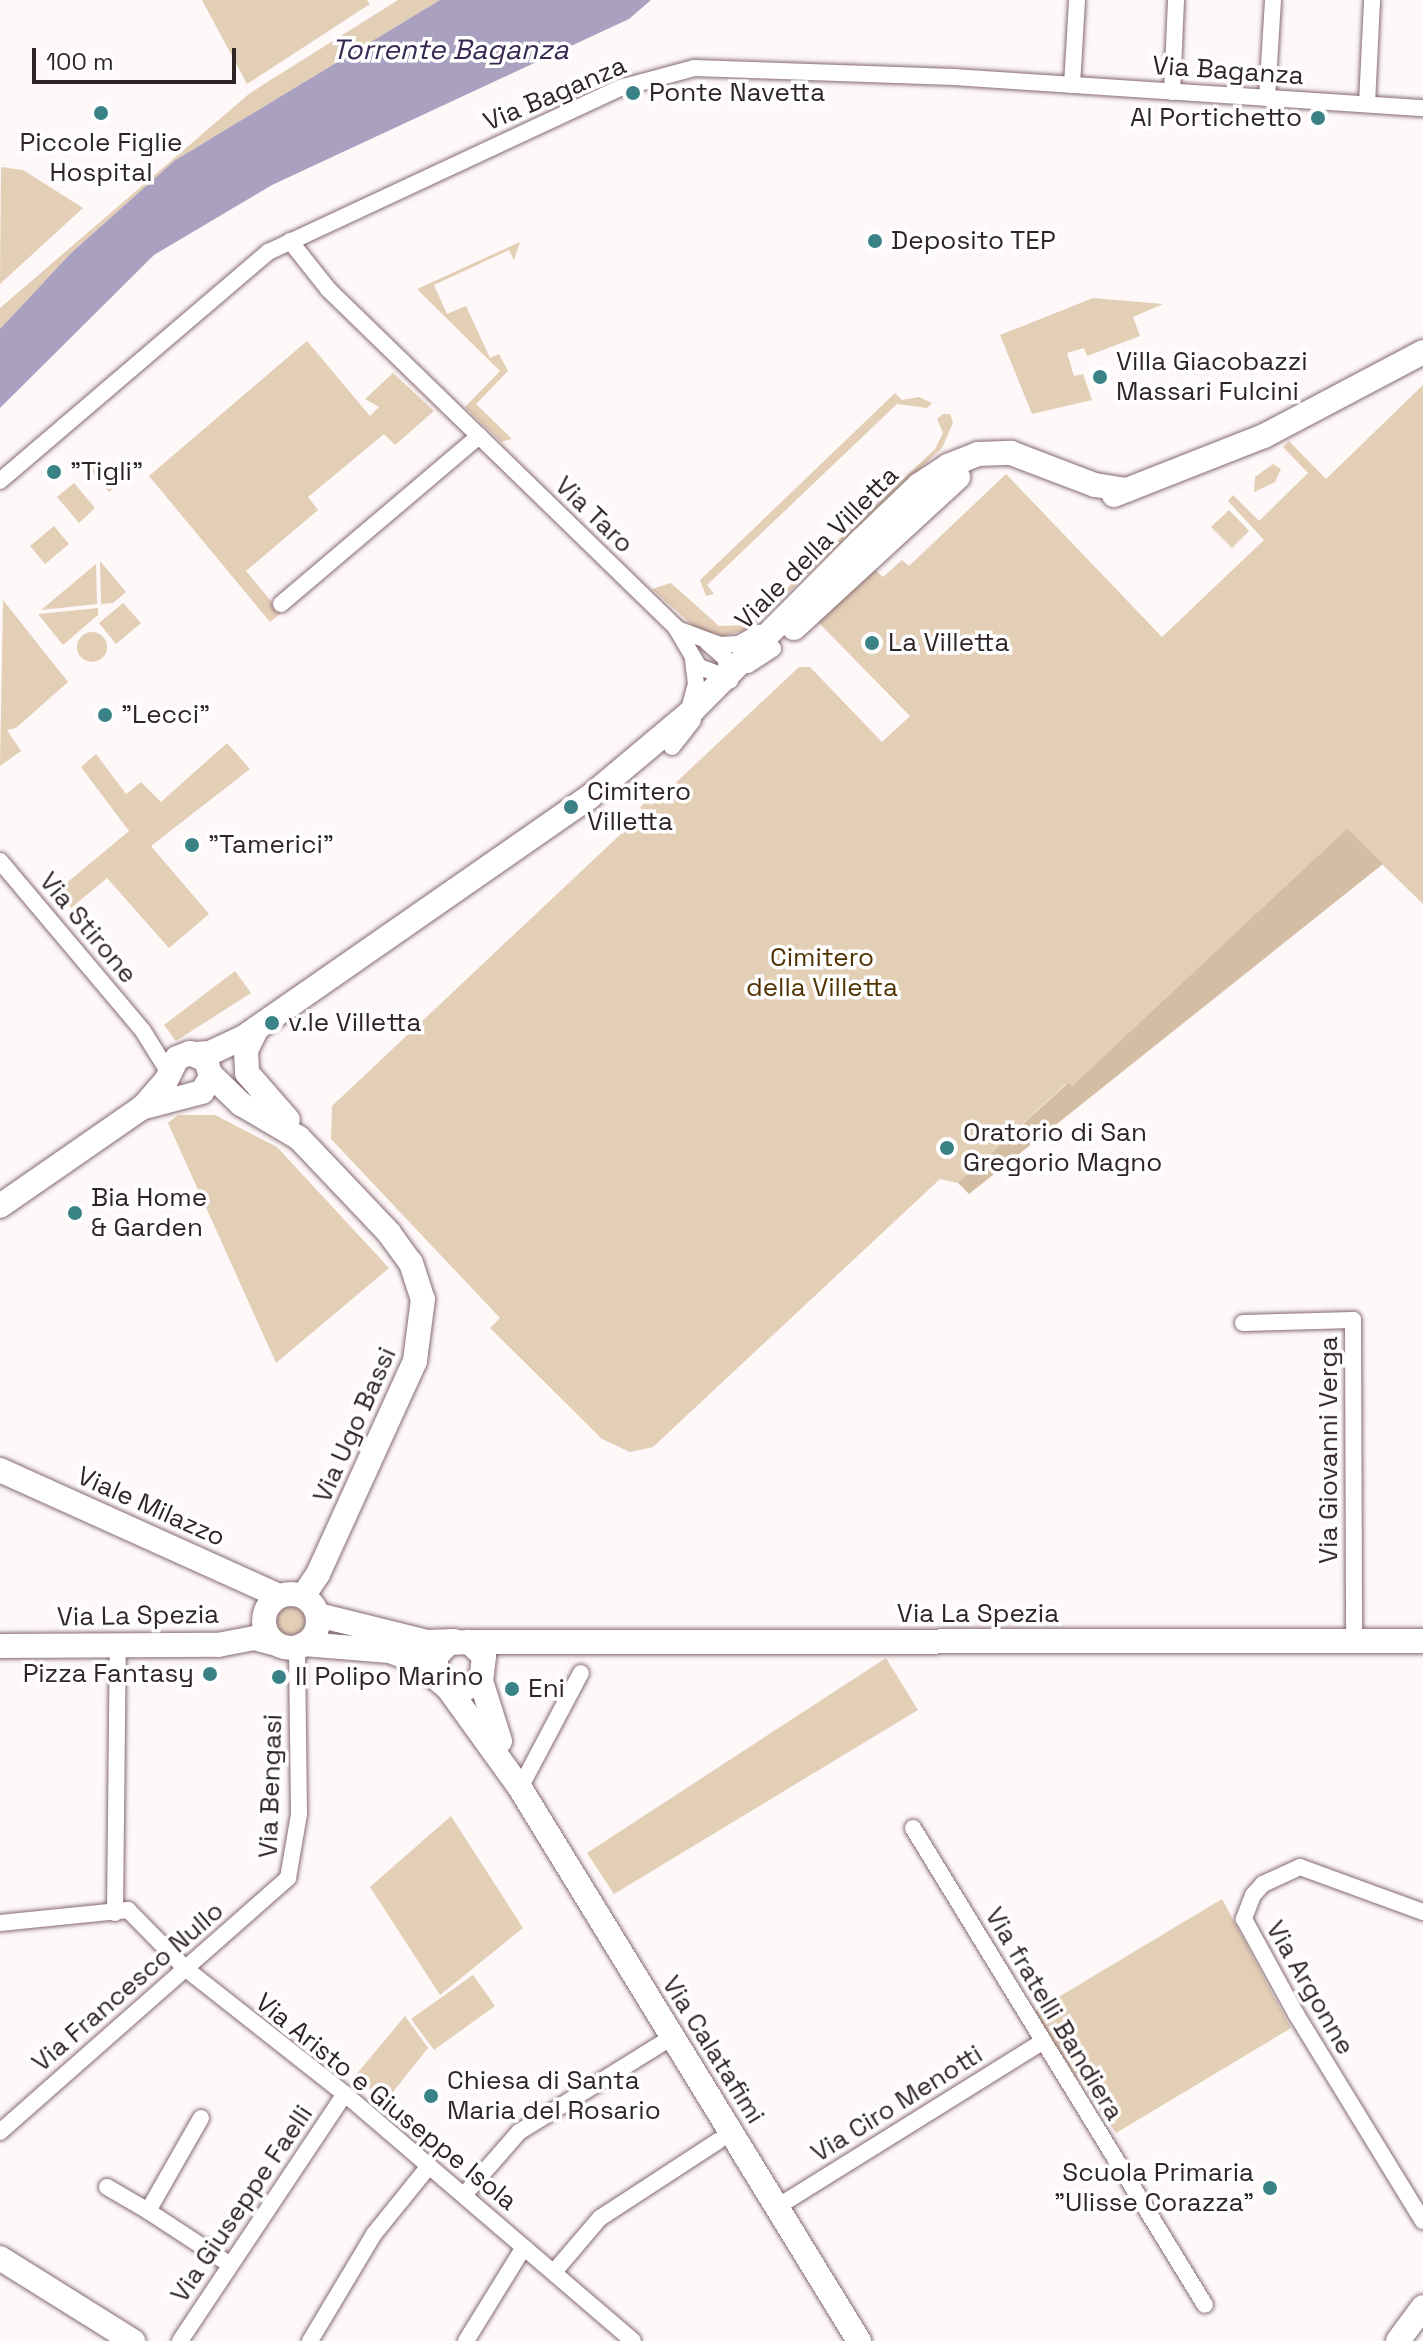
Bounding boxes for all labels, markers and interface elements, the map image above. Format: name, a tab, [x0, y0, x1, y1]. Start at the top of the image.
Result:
scale bar	[36, 32, 240, 82]
water label: Torrente Baganza	[331, 32, 569, 66]
text: 100 m	[46, 46, 114, 77]
street label: Via Baganza	[479, 50, 631, 138]
street label: Via Baganza	[1151, 50, 1305, 92]
place label: Ponte Navetta	[649, 77, 825, 109]
marker: Ponte Navetta	[624, 84, 642, 102]
marker: Piccole Figlie Hospital	[90, 102, 112, 124]
place label: Al Portichetto	[1130, 102, 1302, 134]
marker: Al Portichetto	[1309, 109, 1327, 127]
place label: Piccole Figlie Hospital	[20, 127, 182, 188]
place label: Deposito TEP	[891, 225, 1056, 257]
marker: Deposito TEP	[866, 232, 884, 250]
place label: Villa Giacobazzi Massari Fulcini	[1116, 346, 1308, 408]
marker: Villa Giacobazzi Massari Fulcini	[1091, 368, 1109, 386]
place label: "Tigli"	[70, 456, 143, 488]
street label: Viale della Villetta	[729, 460, 905, 636]
marker: "Tigli"	[45, 463, 63, 481]
street label: Via Taro	[548, 470, 640, 560]
place label: La Villetta	[888, 627, 1010, 659]
marker: La Villetta	[863, 634, 881, 652]
place label: "Lecci"	[121, 699, 210, 731]
marker: "Lecci"	[96, 706, 114, 724]
place label: Cimitero Villetta	[587, 776, 691, 838]
marker: Cimitero Villetta	[562, 798, 580, 816]
place label: "Tamerici"	[208, 829, 334, 861]
marker: "Tamerici"	[183, 836, 201, 854]
street label: Via Stirone	[33, 866, 143, 990]
park label: Cimitero della Villetta	[746, 942, 898, 1004]
place label: v.le Villetta	[288, 1007, 422, 1039]
marker: v.le Villetta	[263, 1014, 281, 1032]
place label: Oratorio di San Gregorio Magno	[963, 1117, 1162, 1178]
marker: Oratorio di San Gregorio Magno	[938, 1139, 956, 1157]
place label: Bia Home & Garden	[91, 1182, 207, 1244]
marker: Bia Home & Garden	[66, 1204, 84, 1222]
street label: Via Giovanni Verga	[1313, 1336, 1345, 1564]
street label: Via Ugo Bassi	[307, 1343, 403, 1507]
street label: Viale Milazzo	[72, 1460, 230, 1554]
street label: Via La Spezia	[897, 1598, 1059, 1630]
street label: Via La Spezia	[57, 1599, 219, 1633]
place label: Pizza Fantasy	[23, 1658, 194, 1690]
place label: Il Polipo Marino	[295, 1661, 484, 1693]
marker: Pizza Fantasy	[201, 1665, 219, 1683]
marker: Il Polipo Marino	[270, 1668, 288, 1686]
place label: Eni	[528, 1673, 565, 1705]
marker: Eni	[503, 1680, 521, 1698]
street label: Via Bengasi	[253, 1713, 289, 1859]
street label: Via Francesco Nullo	[26, 1895, 230, 2079]
street label: Via fratelli Bandiera	[978, 1902, 1130, 2126]
street label: Via Argonne	[1259, 1915, 1361, 2061]
street label: Via Calatafimi	[655, 1970, 771, 2130]
street label: Via Aristo e Giuseppe Isola	[249, 1987, 523, 2217]
street label: Via Ciro Menotti	[806, 2039, 988, 2169]
place label: Chiesa di Santa Maria del Rosario	[447, 2065, 661, 2126]
marker: Chiesa di Santa Maria del Rosario	[422, 2087, 440, 2105]
street label: Via Giuseppe Faelli	[164, 2099, 320, 2309]
place label: Scuola Primaria "Ulisse Corazza"	[1054, 2157, 1254, 2218]
marker: Scuola Primaria "Ulisse Corazza"	[1261, 2179, 1279, 2197]

